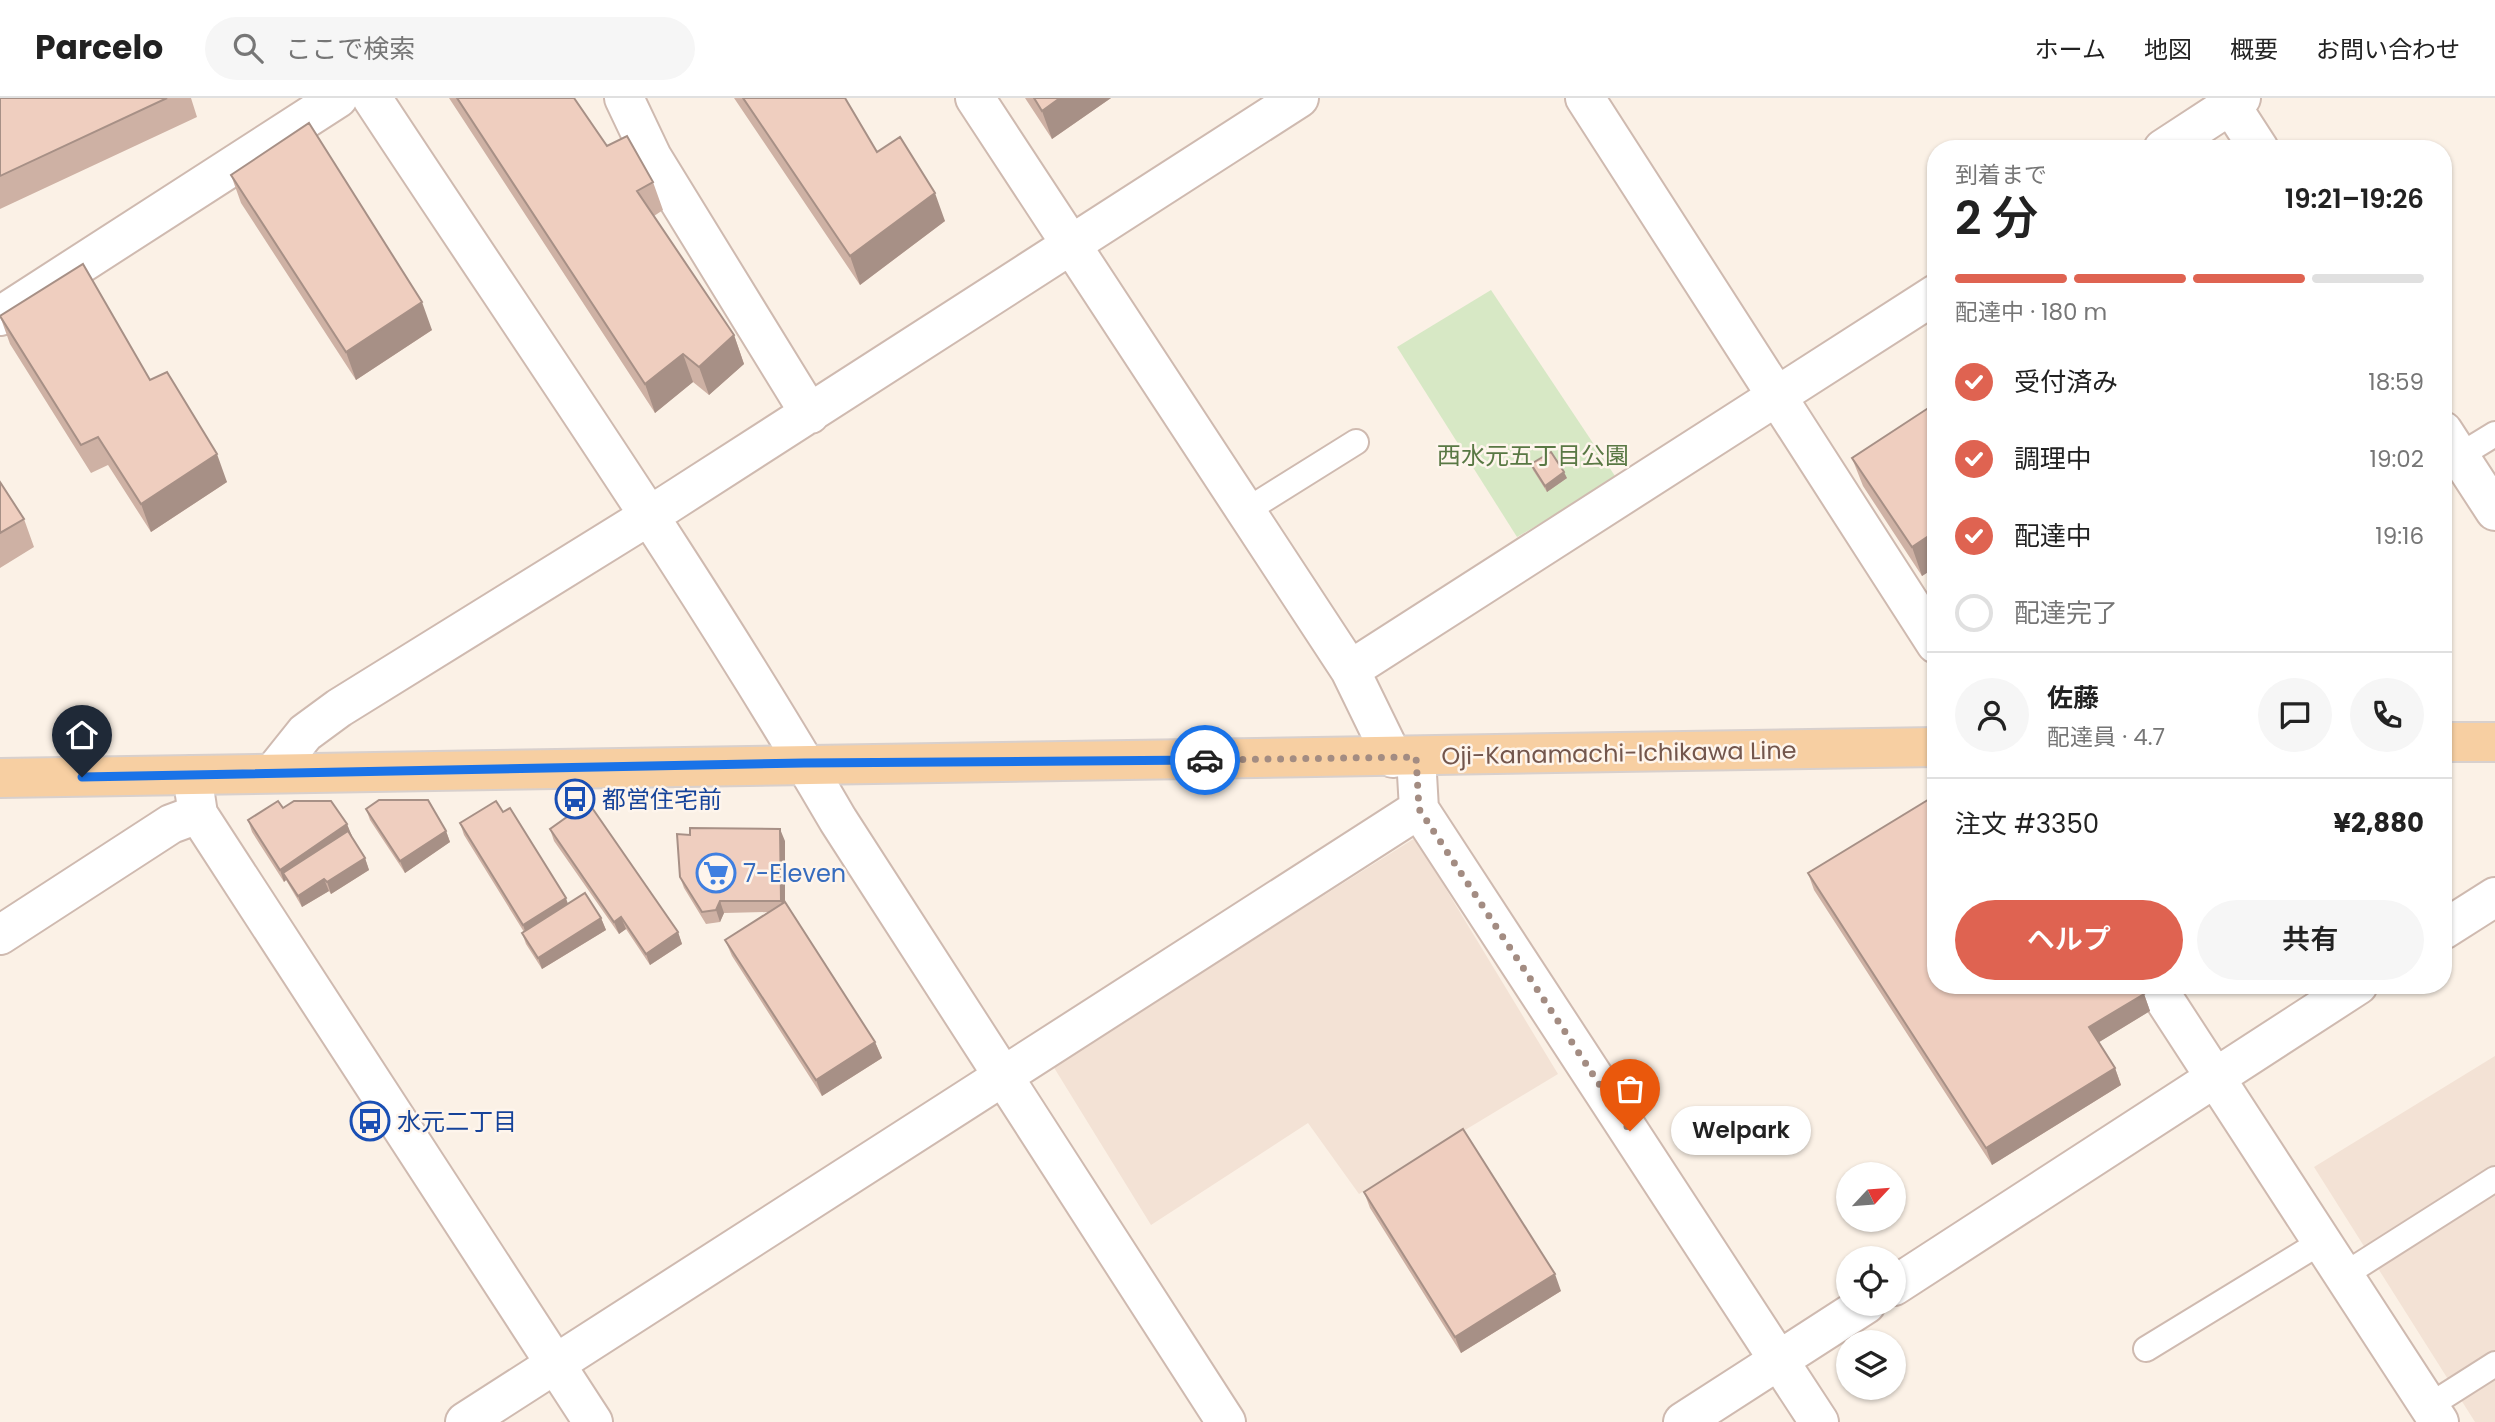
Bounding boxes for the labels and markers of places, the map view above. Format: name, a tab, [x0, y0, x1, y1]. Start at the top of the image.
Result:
pin	[52, 705, 112, 777]
bus stop icon: 都営住宅前	[554, 778, 596, 820]
place label: 都営住宅前	[602, 783, 722, 816]
supermarket icon: 7-Eleven	[695, 852, 737, 894]
place label: 7-Eleven	[743, 857, 846, 890]
pin	[1600, 1059, 1660, 1131]
bus stop icon: 水元二丁目	[349, 1100, 391, 1142]
place label: 水元二丁目	[397, 1105, 517, 1138]
callout: Welpark	[1672, 1107, 1812, 1156]

